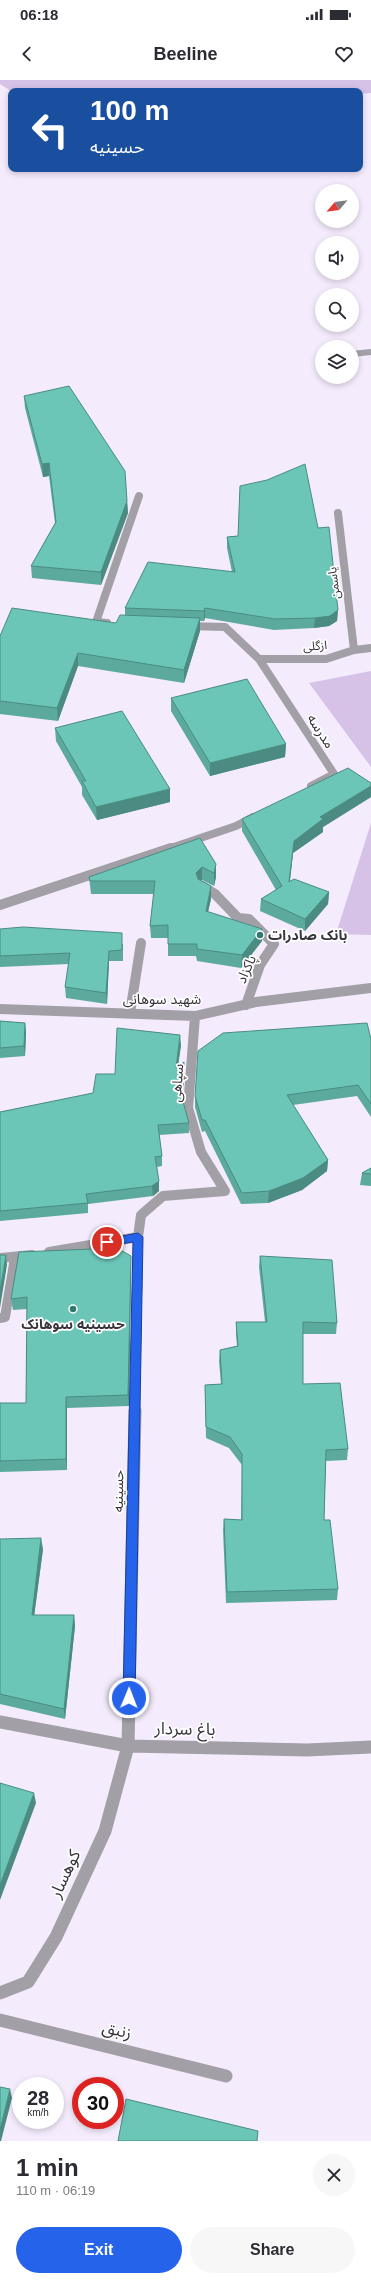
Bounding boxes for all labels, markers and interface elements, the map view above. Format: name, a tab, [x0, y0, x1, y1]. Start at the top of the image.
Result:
text: 06:18	[20, 6, 58, 23]
icon: back	[16, 43, 38, 65]
icon: heart	[333, 43, 355, 65]
text: Beeline	[153, 44, 218, 64]
text: 100 m	[90, 95, 169, 126]
icon: left	[24, 104, 76, 156]
text: حسینیه	[90, 137, 144, 157]
north arrow	[315, 184, 359, 228]
map controls	[315, 184, 359, 384]
button: sound	[315, 236, 359, 280]
button: search	[315, 288, 359, 332]
button: layers	[315, 340, 359, 384]
street label: یاسمن	[325, 566, 343, 600]
street label: ازگلی	[302, 638, 328, 654]
street label: مدرسه	[303, 711, 338, 752]
place label: بانک صادرات	[268, 927, 347, 944]
marker: بانک صادرات	[255, 930, 265, 940]
street label: پاکزاد	[233, 952, 261, 986]
street label: شهید سوهانی	[123, 991, 201, 1008]
street label: سپاهی	[168, 1063, 188, 1103]
pin	[90, 1225, 124, 1259]
icon: arrive	[96, 1231, 118, 1253]
marker: حسینیه سوهانک	[68, 1304, 78, 1314]
place label: حسینیه سوهانک	[21, 1316, 125, 1332]
street label: حسینیه	[110, 1470, 126, 1512]
position arrow	[108, 1677, 150, 1719]
street label: باغ سردار	[153, 1719, 216, 1742]
street label: کوهسار	[45, 1846, 85, 1902]
street label: زنبق	[100, 2017, 134, 2044]
speed limit sign: 30	[72, 2077, 124, 2129]
text: 28	[27, 2087, 49, 2109]
text: km/h	[27, 2107, 49, 2118]
text: 1 min	[16, 2154, 79, 2181]
button: close	[313, 2154, 355, 2196]
text: 110 m · 06:19	[16, 2183, 95, 2198]
button: Exit	[16, 2227, 182, 2273]
button: Share	[190, 2227, 355, 2273]

